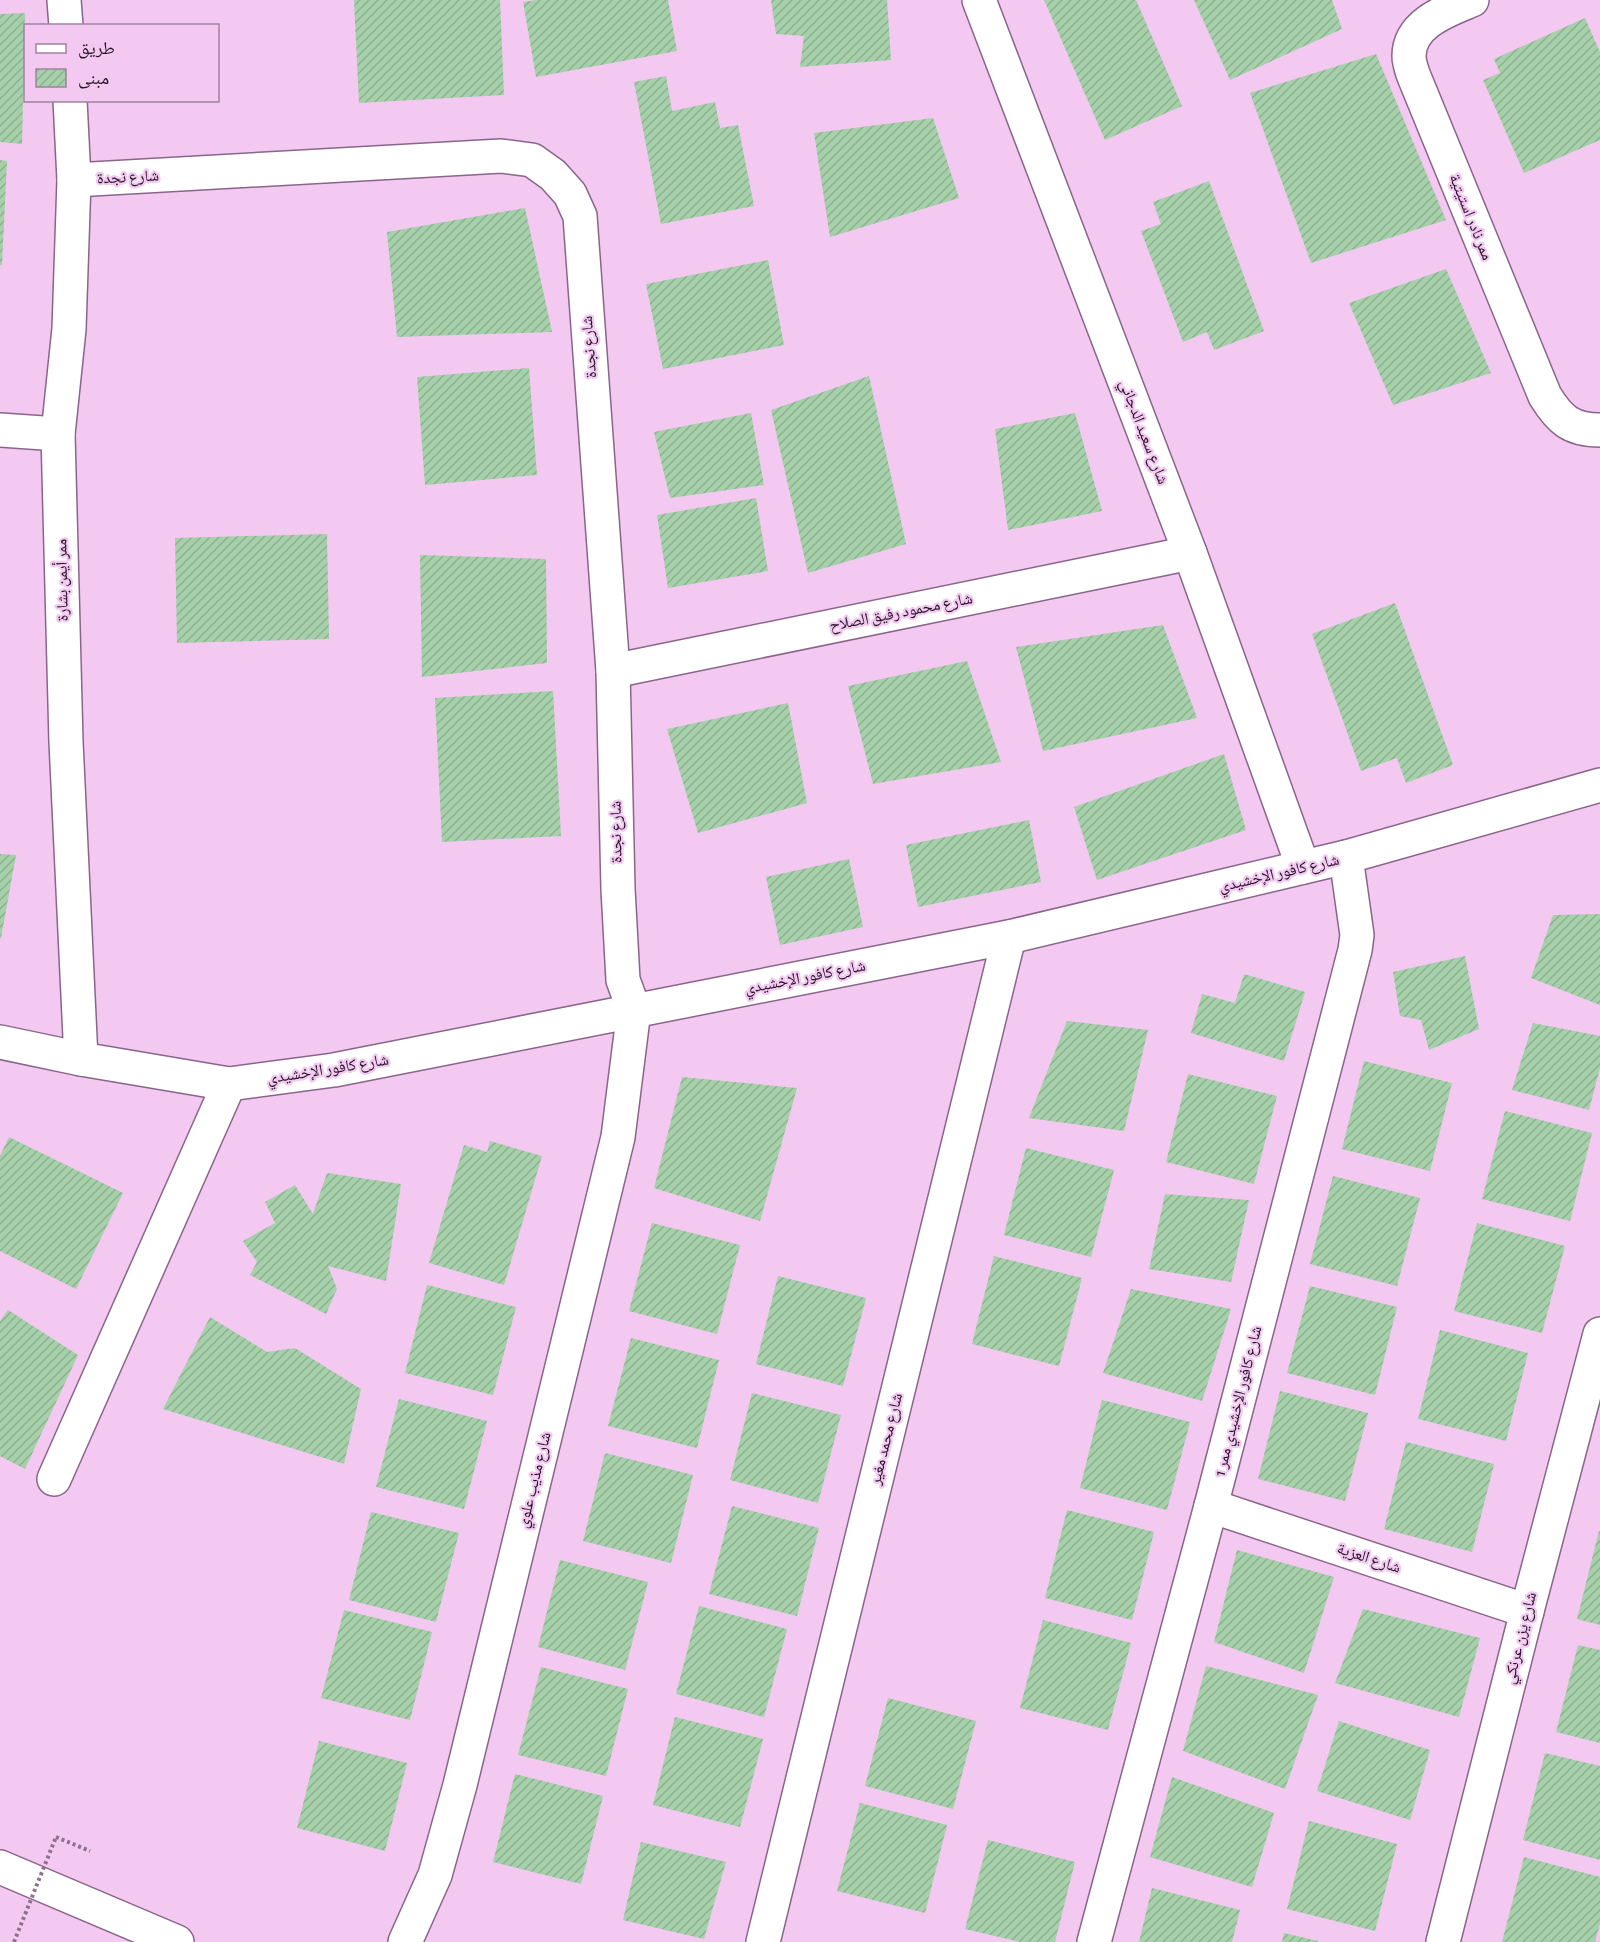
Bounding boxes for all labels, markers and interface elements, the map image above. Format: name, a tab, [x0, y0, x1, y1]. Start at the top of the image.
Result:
legend	[24, 24, 219, 102]
text: طريق	[78, 40, 115, 59]
text: مبنى	[78, 70, 109, 89]
street label: شارع نجدة	[97, 167, 160, 189]
street label: ممر نادر استيتية	[1446, 172, 1496, 263]
street label: شارع نجدة	[579, 315, 601, 379]
street label: شارع سعيد الدجاني	[1113, 378, 1171, 488]
street label: ممر أيمن بشارة	[52, 538, 73, 622]
street label: شارع محمود رفيق الصلاح	[828, 590, 974, 636]
street label: شارع نجدة	[607, 801, 627, 863]
street label: شارع كافور الإخشيدي	[1217, 851, 1342, 899]
street label: شارع كافور الإخشيدي	[743, 957, 868, 1001]
street label: شارع كافور الإخشيدي	[266, 1051, 391, 1091]
street label: شارع كافور الإخشيدي ممر 1	[1212, 1324, 1268, 1479]
street label: شارع محمد مغير	[867, 1391, 907, 1488]
street label: شارع مذيب علوي	[514, 1430, 558, 1531]
street label: شارع العزية	[1334, 1540, 1403, 1578]
street label: شارع يزن عرنكي	[1501, 1590, 1543, 1687]

